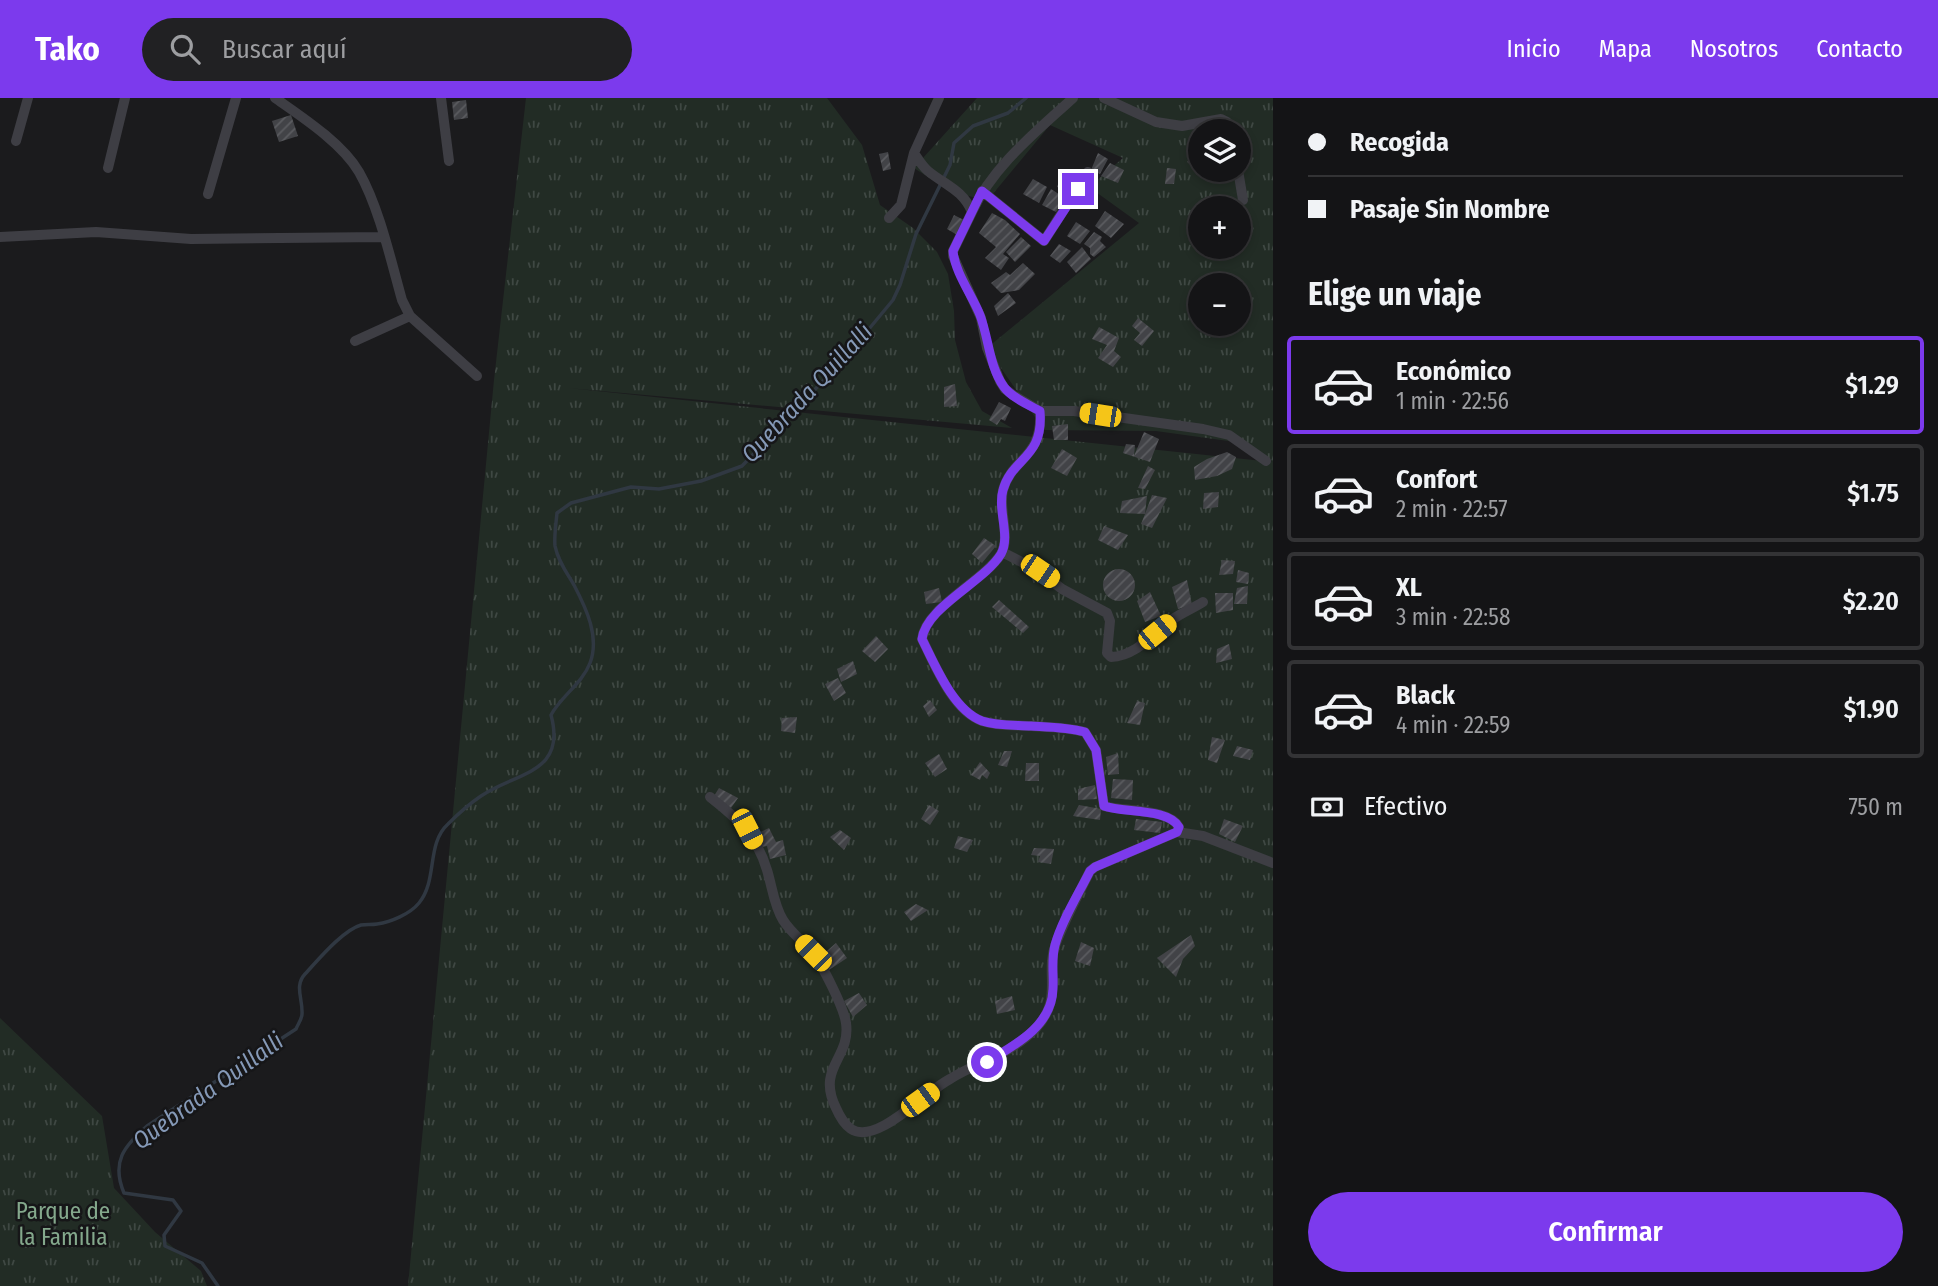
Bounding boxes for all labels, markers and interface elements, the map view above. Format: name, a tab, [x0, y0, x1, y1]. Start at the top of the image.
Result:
search box	[142, 18, 632, 81]
text: Tako	[35, 29, 100, 69]
icon: search	[166, 30, 204, 68]
text: Buscar aquí	[222, 34, 346, 65]
text: Inicio	[1507, 35, 1561, 63]
text: Mapa	[1599, 35, 1652, 63]
text: Nosotros	[1690, 35, 1778, 63]
text: Contacto	[1816, 35, 1903, 63]
map controls	[1188, 119, 1251, 336]
button: layers	[1188, 119, 1251, 182]
text: Recogida	[1350, 127, 1449, 158]
route end	[1062, 173, 1094, 205]
text: Pasaje Sin Nombre	[1350, 194, 1550, 225]
button: +	[1188, 196, 1251, 259]
button: −	[1188, 273, 1251, 336]
text: Elige un viaje	[1308, 275, 1481, 313]
water label: Quebrada Quillalli	[736, 318, 878, 468]
icon: car	[1312, 354, 1375, 417]
text: Económico	[1396, 356, 1511, 387]
text: $1.29	[1845, 370, 1899, 401]
text: 1 min · 22:56	[1396, 387, 1509, 415]
car	[1078, 401, 1123, 429]
icon: car	[1312, 462, 1375, 525]
text: Confort	[1396, 464, 1477, 495]
text: $1.75	[1847, 478, 1899, 509]
text: 2 min · 22:57	[1396, 495, 1507, 523]
car	[1017, 551, 1064, 591]
icon: car	[1312, 570, 1375, 633]
text: XL	[1396, 572, 1422, 603]
text: $2.20	[1843, 586, 1899, 617]
text: 3 min · 22:58	[1396, 603, 1510, 631]
car	[1135, 611, 1180, 653]
icon: car	[1312, 678, 1375, 741]
text: Black	[1396, 680, 1455, 711]
text: $1.90	[1844, 694, 1899, 725]
text: 4 min · 22:59	[1396, 711, 1510, 739]
icon: cash	[1308, 788, 1346, 826]
text: Efectivo	[1364, 791, 1448, 822]
text: 750 m	[1848, 793, 1903, 821]
car	[729, 806, 766, 852]
car	[791, 931, 836, 975]
water label: Quebrada Quillalli	[127, 1027, 289, 1155]
route start	[971, 1046, 1003, 1078]
car	[897, 1079, 944, 1121]
button: Confirmar	[1308, 1192, 1903, 1272]
park label: Parque de la Familia	[16, 1197, 110, 1251]

